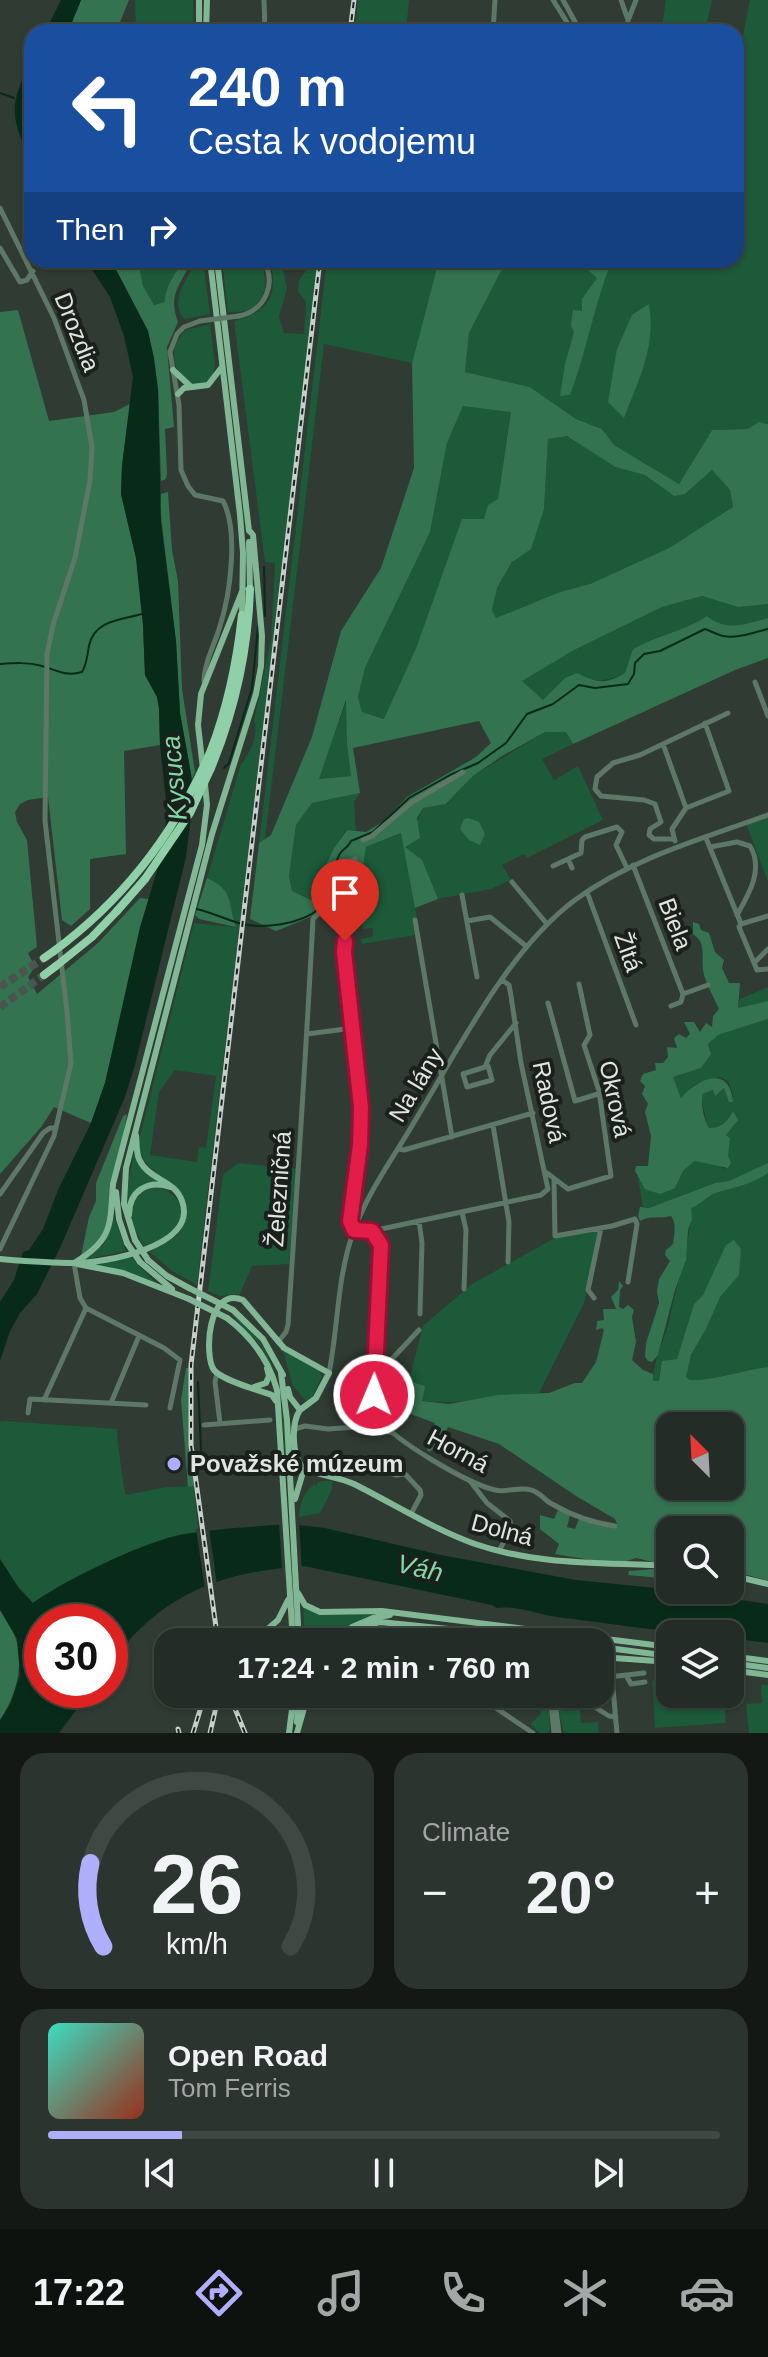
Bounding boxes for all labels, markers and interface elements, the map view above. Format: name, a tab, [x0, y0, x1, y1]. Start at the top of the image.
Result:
text: 240 m	[188, 55, 347, 118]
icon: left	[56, 56, 160, 160]
text: Cesta k vodojemu	[188, 121, 476, 162]
icon: right	[140, 208, 184, 252]
text: Then	[56, 213, 124, 246]
street label: Drozdia	[49, 288, 106, 376]
water label: Kysuca	[155, 734, 193, 822]
pin	[311, 859, 379, 941]
icon: arrive	[323, 871, 367, 915]
street label: Biela	[653, 894, 698, 954]
street label: Žltá	[609, 928, 648, 976]
street label: Na lány	[383, 1043, 448, 1127]
street label: Okrová	[594, 1058, 637, 1140]
street label: Radová	[528, 1059, 571, 1146]
street label: Železničná	[261, 1129, 296, 1248]
position arrow	[332, 1353, 416, 1437]
north arrow	[656, 1412, 744, 1500]
map controls	[656, 1412, 744, 1708]
street label: Horná	[423, 1423, 494, 1478]
place label: Považské múzeum	[190, 1450, 403, 1477]
marker: Považské múzeum	[165, 1455, 183, 1473]
street label: Dolná	[468, 1508, 537, 1551]
button: search	[656, 1516, 744, 1604]
water label: Váh	[394, 1548, 446, 1588]
speed limit sign: 30	[24, 1604, 128, 1708]
button: layers	[656, 1620, 744, 1708]
text: 17:24 · 2 min · 760 m	[237, 1651, 531, 1684]
text: Climate	[422, 1817, 510, 1847]
text: 26	[151, 1838, 243, 1931]
text: 20°	[526, 1859, 616, 1926]
text: −	[422, 1868, 448, 1917]
text: +	[694, 1868, 720, 1917]
text: km/h	[166, 1928, 228, 1960]
text: Open Road	[168, 2039, 328, 2072]
text: Tom Ferris	[168, 2073, 291, 2103]
icon: previous	[138, 2151, 182, 2195]
icon: pause	[362, 2151, 406, 2195]
icon: next	[586, 2151, 630, 2195]
icon: directions	[191, 2265, 247, 2321]
icon: music	[313, 2265, 369, 2321]
icon: phone	[435, 2265, 491, 2321]
icon: climate	[557, 2265, 613, 2321]
icon: car	[679, 2265, 735, 2321]
text: 17:22	[33, 2272, 125, 2313]

